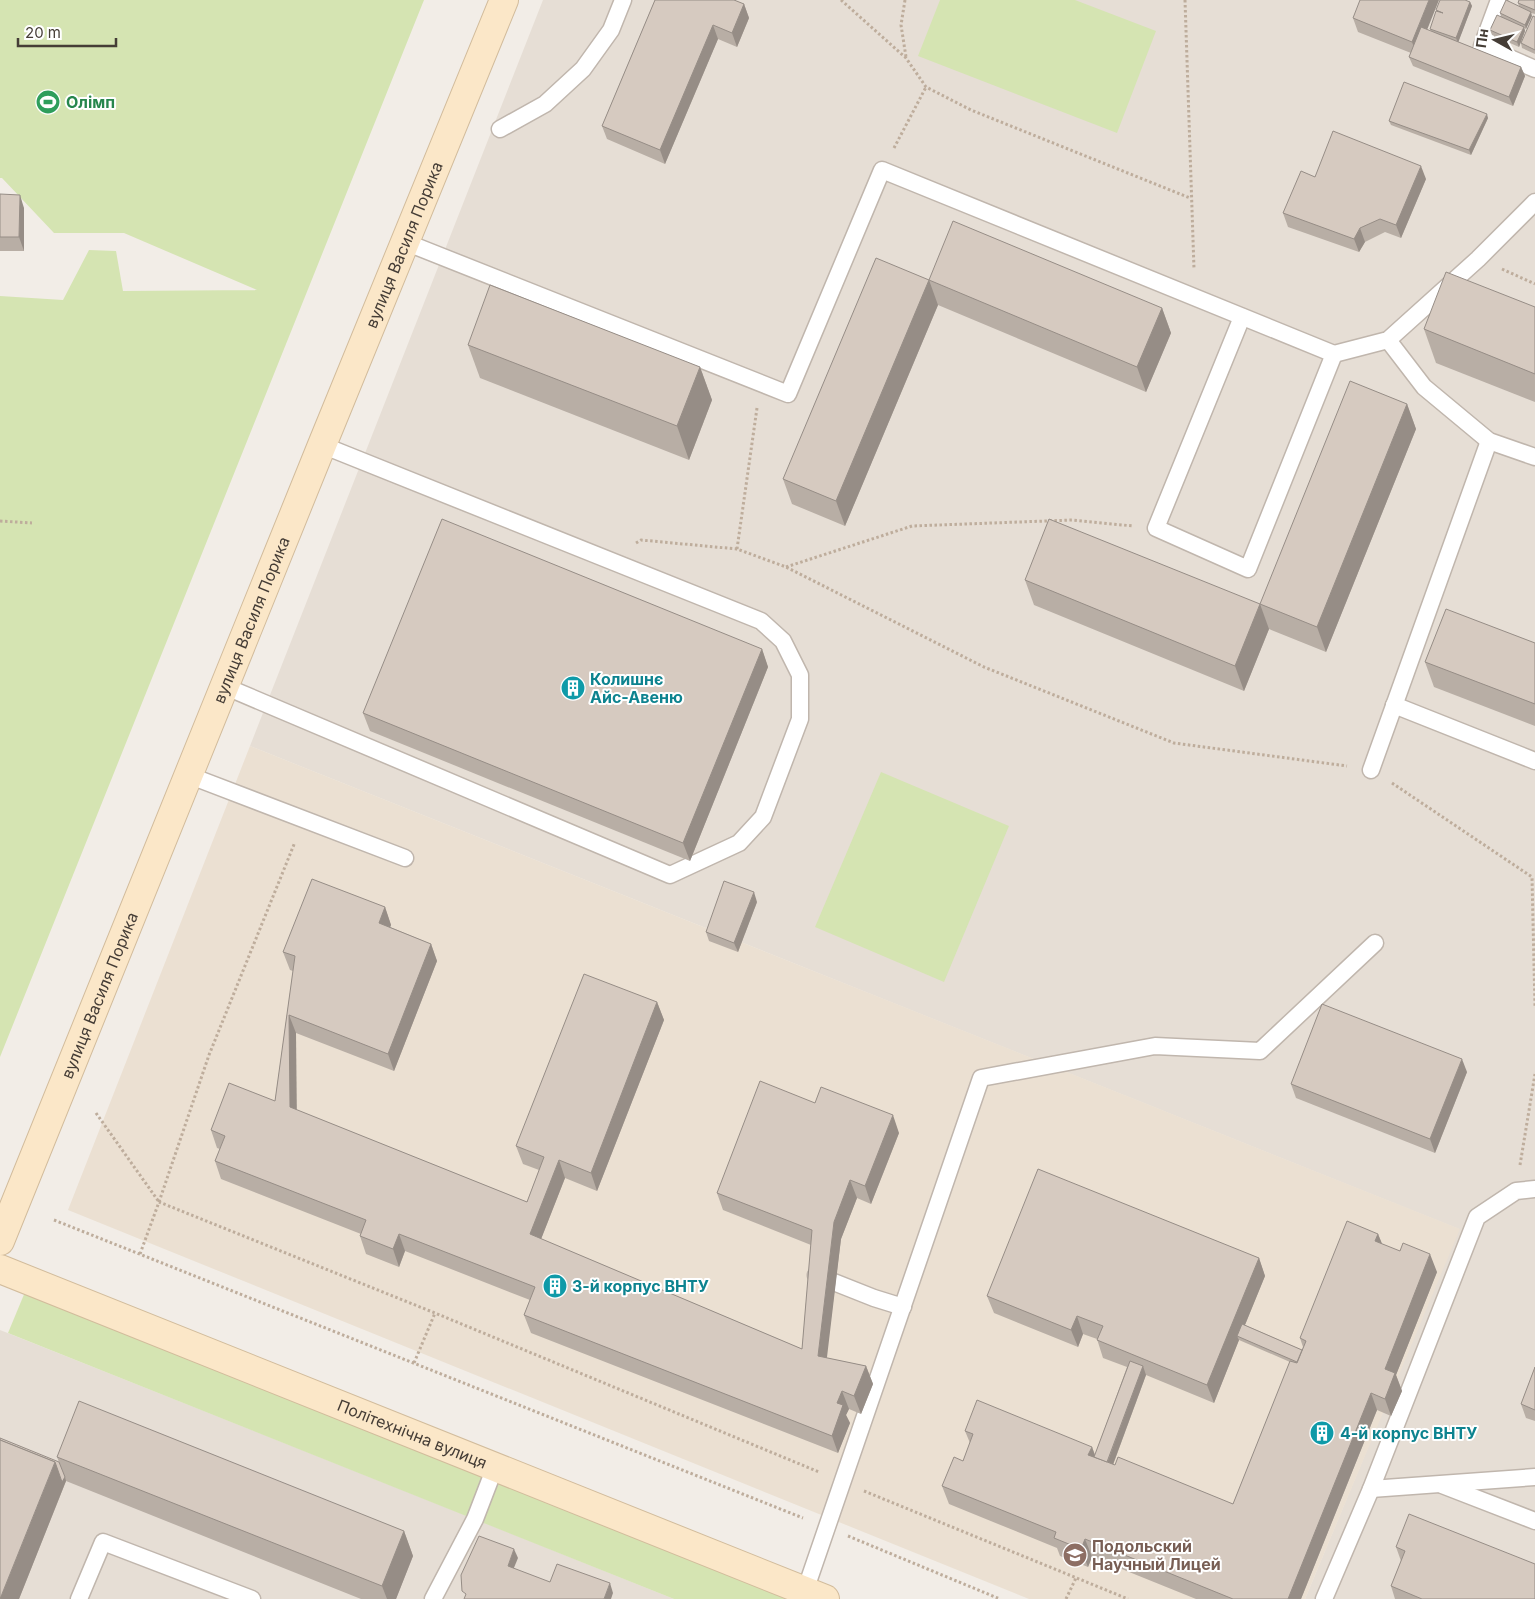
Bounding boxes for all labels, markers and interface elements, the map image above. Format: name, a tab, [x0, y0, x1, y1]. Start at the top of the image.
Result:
scale bar	[18, 15, 115, 47]
north arrow	[1470, 15, 1520, 65]
text: 20 m	[25, 23, 61, 42]
text: Пн	[1472, 27, 1491, 49]
sports icon: Олімп	[35, 89, 61, 115]
place label: Олімп	[66, 92, 115, 112]
street label: вулиця Василя Порика	[361, 159, 447, 331]
street label: вулиця Василя Порика	[209, 534, 294, 706]
place label: Колишнє Айс-Авеню	[590, 669, 683, 707]
building icon: Колишнє Айс-Авеню	[560, 675, 586, 701]
street label: вулиця Василя Порика	[57, 909, 142, 1082]
building icon: 3-й корпус ВНТУ	[542, 1273, 568, 1299]
place label: 3-й корпус ВНТУ	[572, 1276, 709, 1296]
street label: Політехнічна вулиця	[335, 1395, 490, 1473]
building icon: 4-й корпус ВНТУ	[1309, 1420, 1335, 1446]
place label: 4-й корпус ВНТУ	[1340, 1423, 1477, 1443]
place label: Подольский Научный Лицей	[1092, 1536, 1221, 1574]
school or university icon: Подольский Научный Лицей	[1062, 1542, 1088, 1568]

